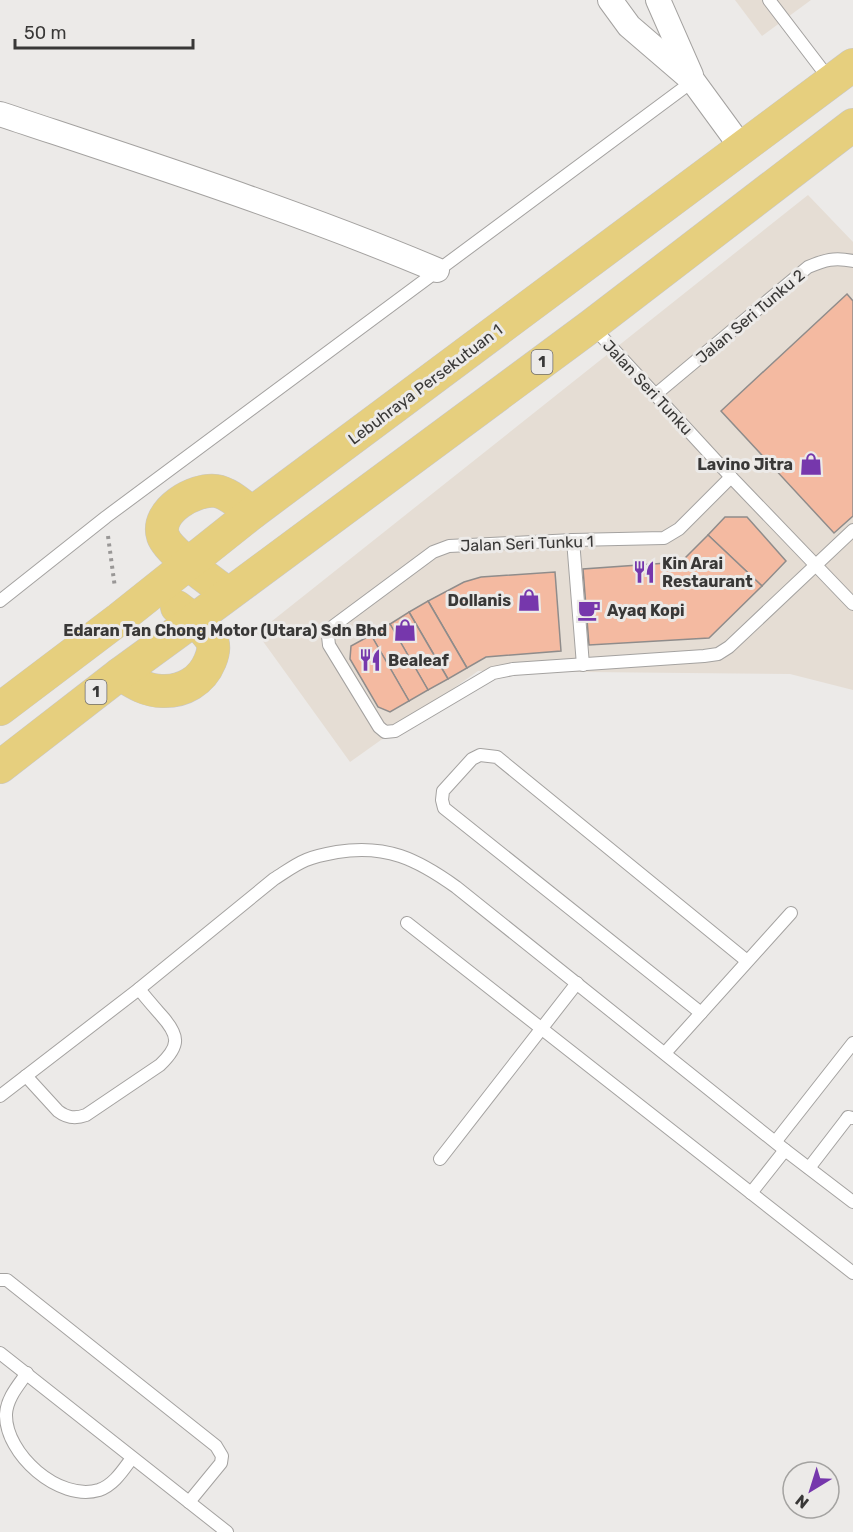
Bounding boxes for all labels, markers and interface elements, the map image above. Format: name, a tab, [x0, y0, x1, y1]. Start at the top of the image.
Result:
scale bar	[15, 12, 194, 50]
text: 50 m	[24, 22, 67, 44]
street label: Jalan Seri Tunku 2	[692, 265, 809, 367]
street label: Lebuhraya Persekutuan 1	[345, 320, 506, 449]
street label: Jalan Seri Tunku	[599, 336, 696, 439]
road number: 1	[532, 350, 552, 374]
shop icon: Lavino Jitra	[798, 451, 824, 477]
place label: Lavino Jitra	[697, 455, 793, 474]
street label: Jalan Seri Tunku 1	[460, 532, 594, 555]
place label: Kin Arai Restaurant	[662, 554, 753, 591]
restaurant icon: Kin Arai Restaurant	[631, 559, 657, 585]
shop icon: Dollanis	[516, 587, 542, 613]
place label: Dollanis	[447, 591, 511, 610]
cafe icon: Ayaq Kopi	[576, 597, 602, 623]
place label: Ayaq Kopi	[607, 601, 685, 620]
shop icon: Edaran Tan Chong Motor (Utara) Sdn Bhd	[392, 617, 418, 643]
place label: Edaran Tan Chong Motor (Utara) Sdn Bhd	[63, 621, 387, 640]
restaurant icon: Bealeaf	[357, 647, 383, 673]
place label: Bealeaf	[388, 651, 450, 670]
road number: 1	[86, 680, 106, 704]
north arrow	[781, 1460, 841, 1520]
text: N	[792, 1490, 812, 1512]

